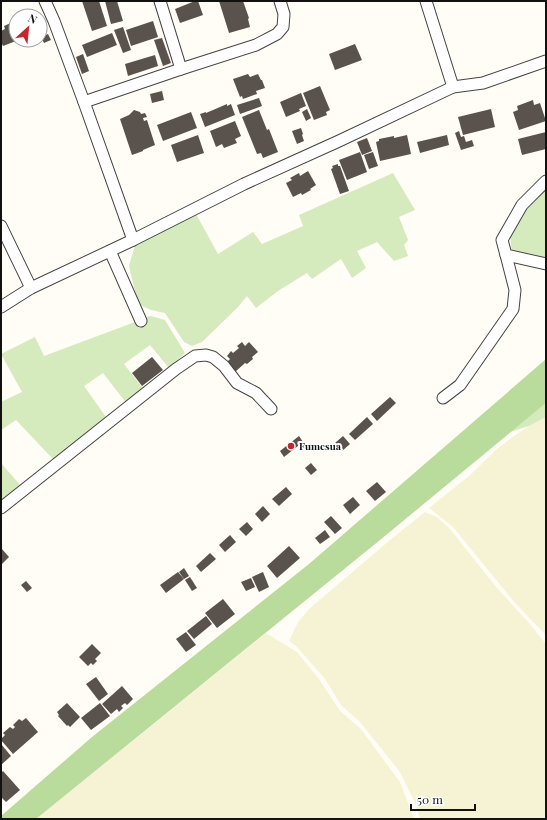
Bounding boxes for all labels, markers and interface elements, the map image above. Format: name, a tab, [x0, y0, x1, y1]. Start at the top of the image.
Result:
north arrow	[8, 8, 48, 48]
text: N	[26, 10, 40, 27]
place label: Fumesua	[299, 439, 342, 453]
marker: Fumesua	[286, 441, 296, 451]
scale bar	[411, 786, 475, 812]
text: 50 m	[417, 791, 443, 807]

